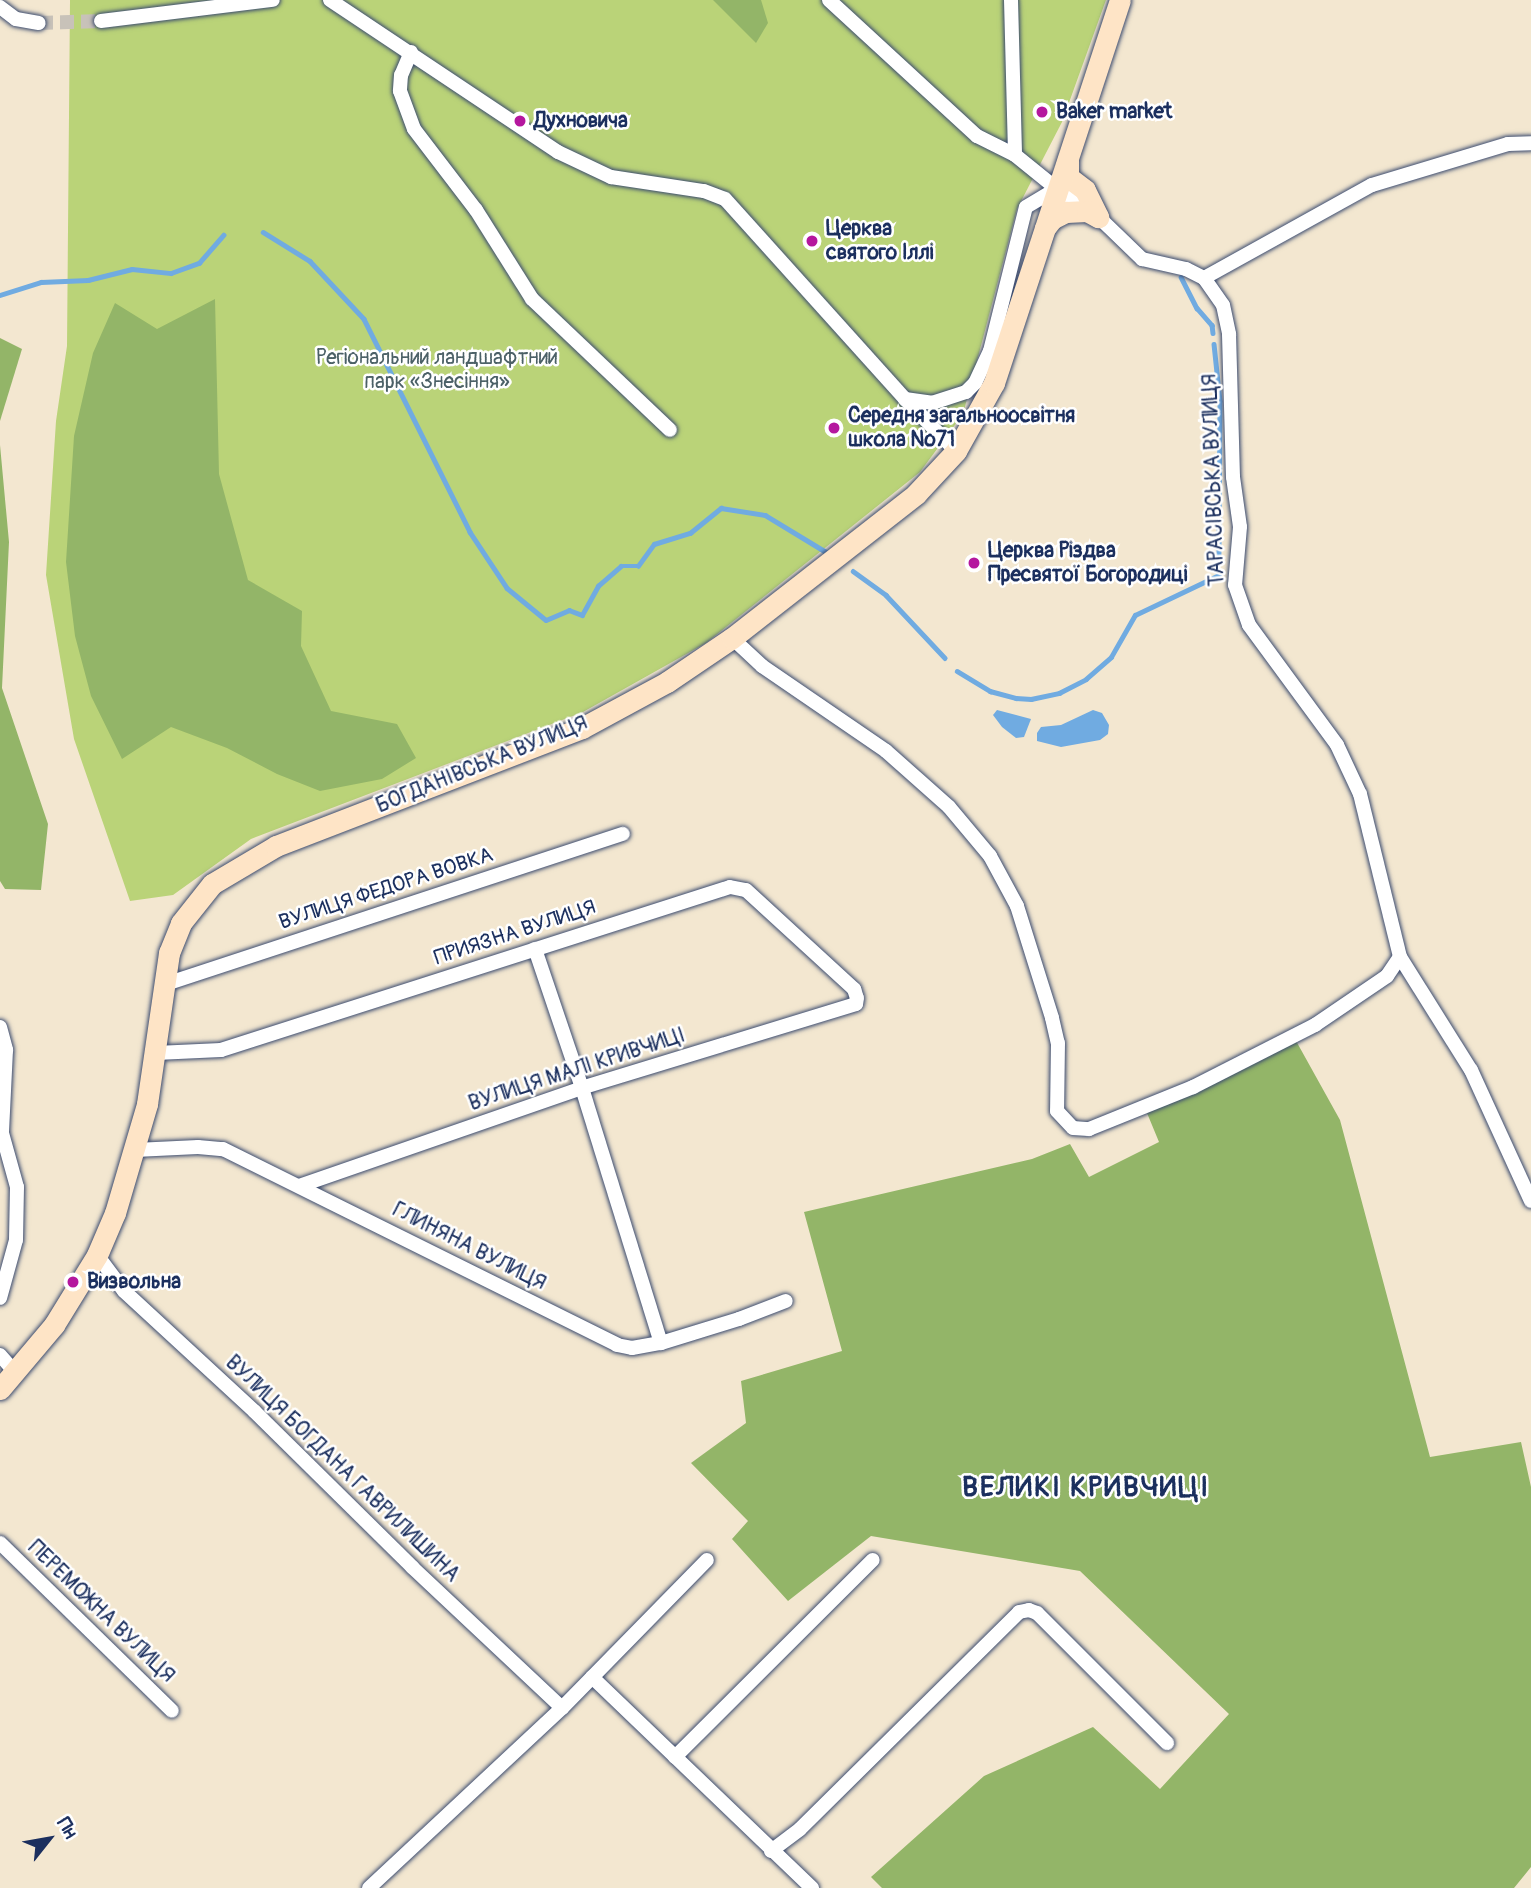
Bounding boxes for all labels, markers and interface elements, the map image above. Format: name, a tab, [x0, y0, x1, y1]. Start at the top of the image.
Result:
place label: Baker market	[1056, 99, 1172, 125]
marker: Baker market	[1034, 104, 1050, 120]
place label: Духновича	[534, 108, 628, 134]
marker: Духновича	[512, 113, 528, 129]
place label: Церква святого Іллі	[826, 216, 933, 266]
marker: Церква святого Іллі	[804, 233, 820, 249]
park label: Регіональний ландшафтний парк «Знесіння»	[316, 345, 558, 395]
street label: ТАРАСІВСЬКА ВУЛИЦЯ	[1198, 373, 1230, 587]
place label: Середня загальноосвітня школа №71	[848, 403, 1075, 453]
marker: Середня загальноосвітня школа №71	[826, 420, 842, 436]
place label: Церква Різдва Пресвятої Богородиці	[988, 538, 1188, 588]
marker: Церква Різдва Пресвятої Богородиці	[966, 555, 982, 571]
street label: БОГДАНІВСЬКА ВУЛИЦЯ	[373, 711, 591, 819]
street label: ВУЛИЦЯ ФЕДОРА ВОВКА	[276, 842, 496, 936]
street label: ПРИЯЗНА ВУЛИЦЯ	[431, 895, 599, 971]
street label: ВУЛИЦЯ МАЛІ КРИВЧИЦІ	[466, 1023, 688, 1117]
street label: ГЛИНЯНА ВУЛИЦЯ	[388, 1197, 550, 1297]
place label: Визвольна	[87, 1269, 181, 1295]
marker: Визвольна	[65, 1274, 81, 1290]
street label: ВУЛИЦЯ БОГДАНА ГАВРИЛИШИНА	[220, 1350, 464, 1588]
district label: ВЕЛИКІ КРИВЧИЦІ	[964, 1471, 1208, 1505]
street label: ПЕРЕМОЖНА ВУЛИЦЯ	[22, 1535, 180, 1689]
north arrow	[14, 1804, 84, 1874]
text: Пн	[51, 1813, 83, 1843]

